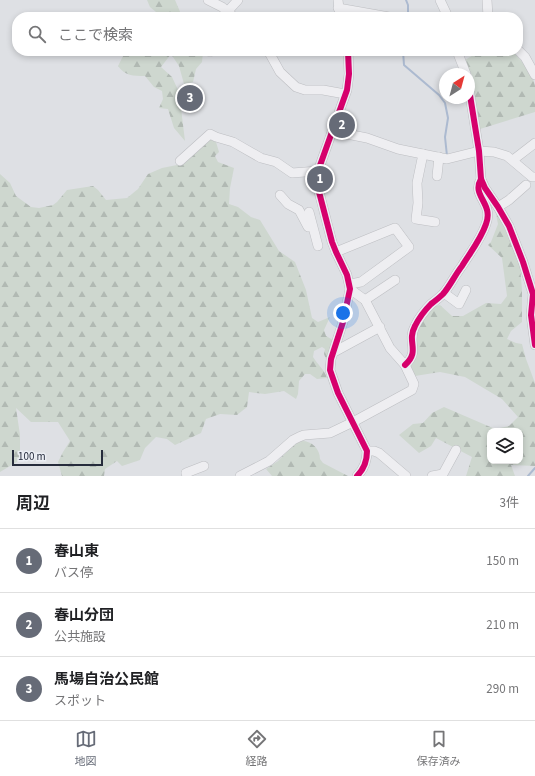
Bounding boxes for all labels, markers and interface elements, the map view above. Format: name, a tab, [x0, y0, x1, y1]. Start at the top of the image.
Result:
search box	[12, 12, 523, 56]
icon: search	[26, 23, 48, 45]
text: ここで検索	[58, 25, 133, 46]
north arrow	[439, 68, 475, 104]
pin: 3	[177, 83, 203, 113]
pin: 2	[329, 110, 355, 140]
pin: 1	[307, 164, 333, 194]
your location	[333, 303, 353, 323]
map controls	[487, 428, 523, 464]
button: layers	[487, 428, 523, 464]
scale bar	[12, 448, 103, 467]
text: 100 m	[18, 449, 46, 464]
text: 周辺	[16, 492, 50, 516]
text: 3件	[500, 494, 519, 512]
text: 春山東	[54, 541, 99, 562]
text: 1	[26, 552, 32, 570]
text: 150 m	[486, 552, 519, 570]
text: バス停	[54, 564, 93, 582]
text: 春山分団	[54, 605, 114, 626]
text: 2	[26, 616, 32, 634]
text: 210 m	[486, 616, 519, 634]
text: 公共施設	[54, 628, 106, 646]
text: 馬場自治公民館	[54, 669, 159, 690]
text: 3	[26, 680, 32, 698]
text: 290 m	[486, 680, 519, 698]
text: スポット	[54, 692, 106, 710]
tab: 地図	[75, 728, 97, 769]
tab: 経路	[246, 728, 268, 769]
tab: 保存済み	[417, 728, 461, 769]

